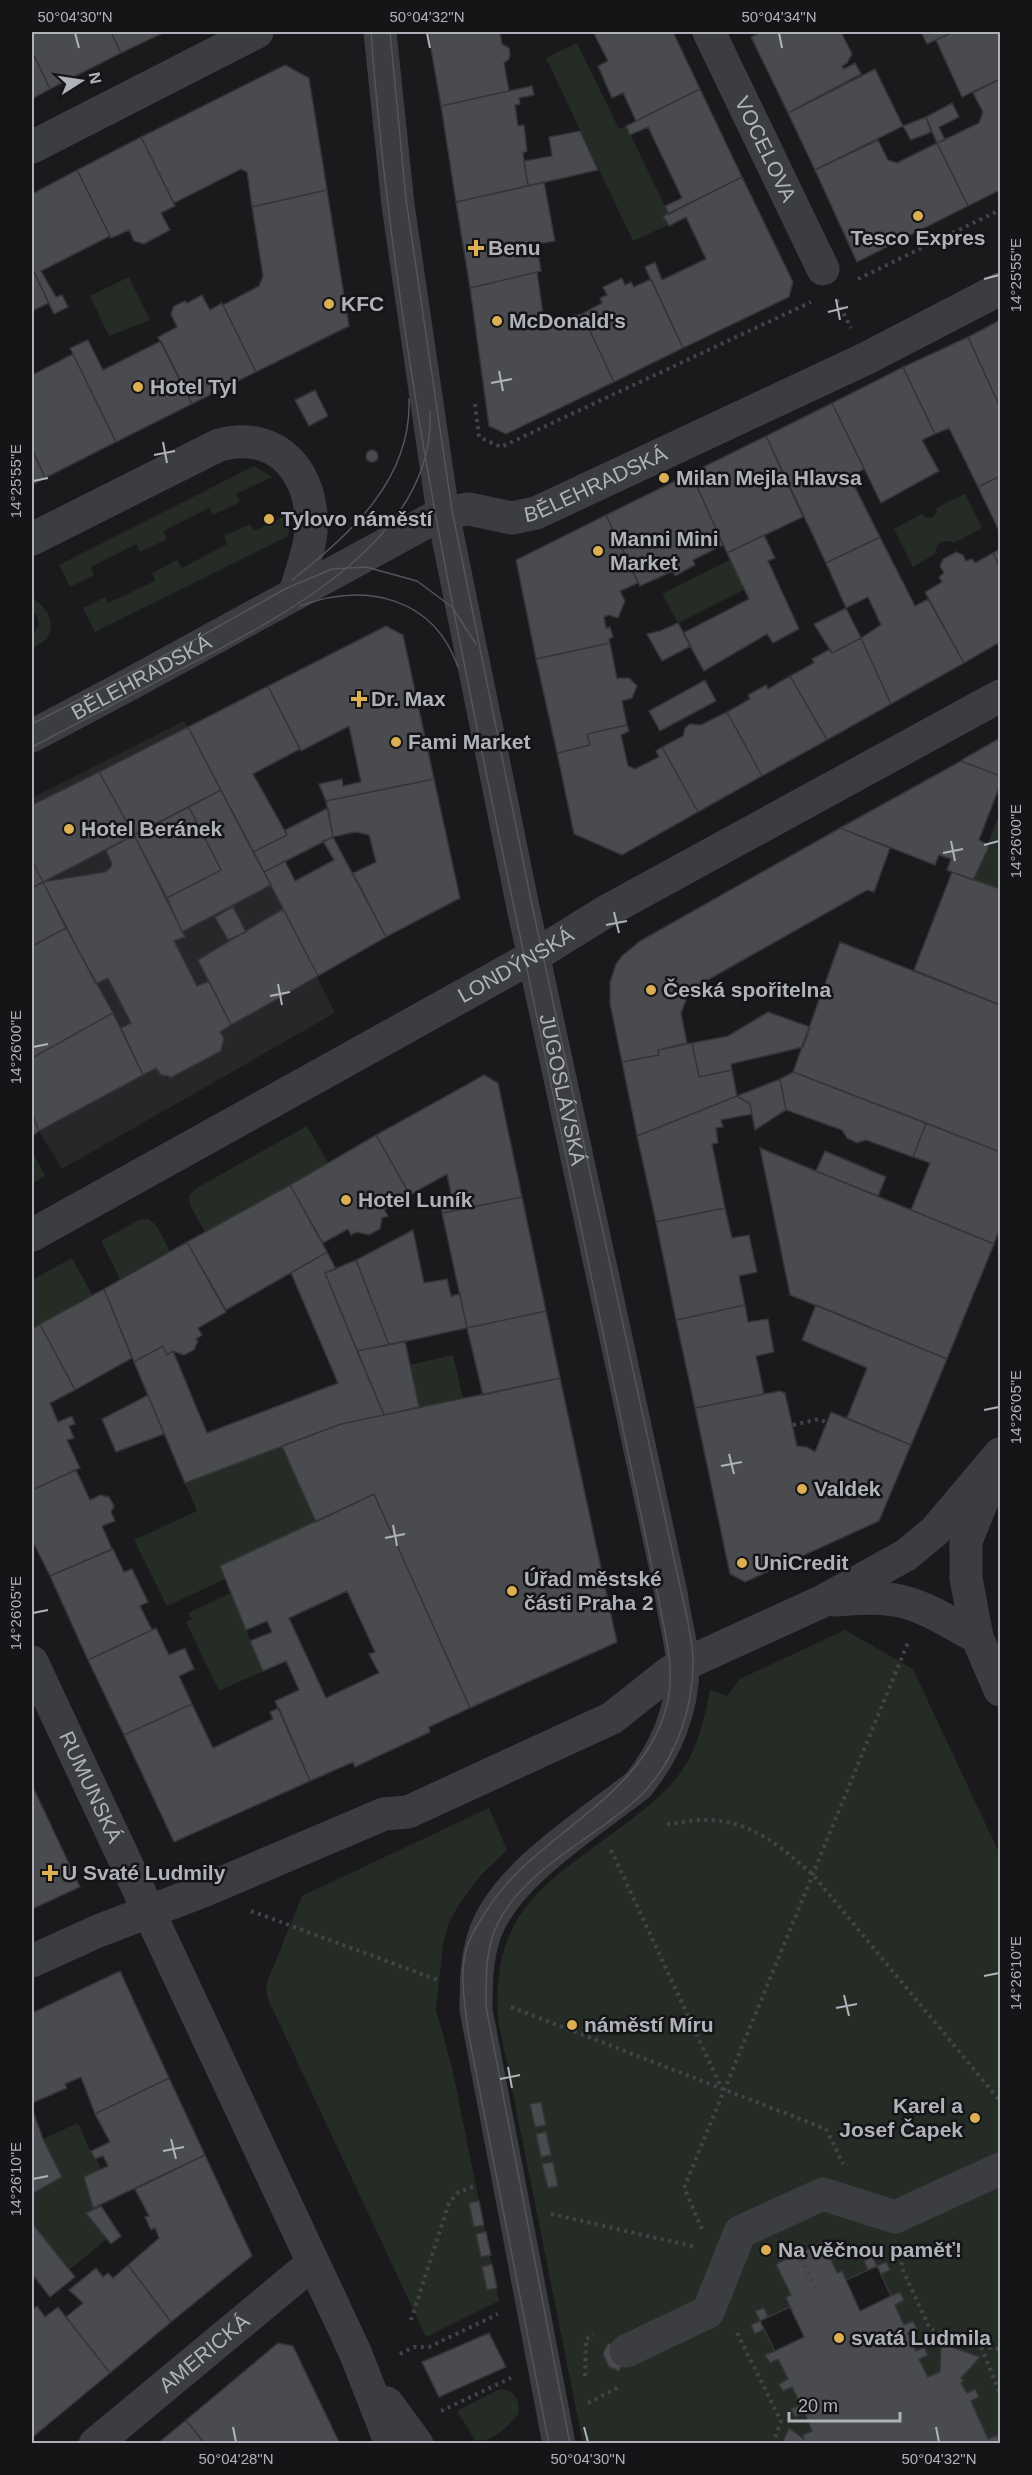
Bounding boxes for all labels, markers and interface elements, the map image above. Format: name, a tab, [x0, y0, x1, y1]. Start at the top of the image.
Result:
text: 50°04'30"N	[37, 8, 113, 25]
text: 50°04'32"N	[389, 8, 465, 25]
text: 50°04'34"N	[741, 8, 817, 25]
north arrow	[51, 51, 111, 111]
text: N	[86, 71, 105, 85]
street label: VOCELOVA	[731, 93, 801, 205]
marker: Tesco Expres	[911, 209, 925, 223]
place label: Tesco Expres	[850, 226, 986, 249]
place label: Benu	[488, 236, 541, 259]
text: 14°25'55"E	[1007, 238, 1024, 312]
marker: Benu	[469, 241, 483, 255]
place label: KFC	[341, 292, 384, 315]
marker: KFC	[322, 297, 336, 311]
place label: McDonald's	[509, 309, 626, 332]
marker: McDonald's	[490, 314, 504, 328]
place label: Hotel Tyl	[150, 375, 237, 398]
marker: Hotel Tyl	[131, 380, 145, 394]
street label: BĚLEHRADSKÁ	[522, 441, 670, 526]
text: 14°25'55"E	[7, 444, 24, 518]
place label: Milan Mejla Hlavsa	[676, 466, 862, 489]
marker: Milan Mejla Hlavsa	[657, 471, 671, 485]
place label: Tylovo náměstí	[281, 507, 433, 530]
marker: Tylovo náměstí	[262, 512, 276, 526]
place label: Manni Mini Market	[610, 527, 719, 574]
marker: Manni Mini Market	[591, 544, 605, 558]
street label: BĚLEHRADSKÁ	[67, 630, 215, 724]
place label: Dr. Max	[371, 687, 446, 710]
marker: Dr. Max	[352, 692, 366, 706]
place label: Fami Market	[408, 730, 531, 753]
marker: Fami Market	[389, 735, 403, 749]
text: 14°26'00"E	[1007, 804, 1024, 878]
place label: Hotel Beránek	[81, 817, 223, 840]
marker: Hotel Beránek	[62, 822, 76, 836]
street label: LONDÝNSKÁ	[454, 922, 578, 1007]
place label: Česká spořitelna	[663, 978, 831, 1001]
marker: Česká spořitelna	[644, 983, 658, 997]
text: 14°26'00"E	[7, 1010, 24, 1084]
street label: JUGOSLÁVSKÁ	[535, 1012, 590, 1167]
place label: Hotel Luník	[358, 1188, 473, 1211]
marker: Hotel Luník	[339, 1193, 353, 1207]
text: 14°26'05"E	[1007, 1370, 1024, 1444]
place label: Valdek	[814, 1477, 881, 1500]
marker: Valdek	[795, 1482, 809, 1496]
place label: UniCredit	[754, 1551, 849, 1574]
marker: UniCredit	[735, 1556, 749, 1570]
place label: Úřad městské části Praha 2	[524, 1567, 662, 1614]
text: 14°26'05"E	[7, 1576, 24, 1650]
marker: Úřad městské části Praha 2	[505, 1584, 519, 1598]
street label: RUMUNSKÁ	[55, 1727, 127, 1846]
place label: U Svaté Ludmily	[62, 1861, 226, 1884]
marker: U Svaté Ludmily	[43, 1866, 57, 1880]
text: 14°26'10"E	[1007, 1936, 1024, 2010]
place label: náměstí Míru	[584, 2013, 714, 2036]
marker: náměstí Míru	[565, 2018, 579, 2032]
place label: Karel a Josef Čapek	[839, 2094, 963, 2141]
marker: Karel a Josef Čapek	[968, 2111, 982, 2125]
text: 14°26'10"E	[7, 2142, 24, 2216]
place label: Na věčnou paměť!	[778, 2238, 962, 2261]
marker: Na věčnou paměť!	[759, 2243, 773, 2257]
street label: AMERICKÁ	[154, 2309, 253, 2397]
place label: svatá Ludmila	[851, 2326, 991, 2349]
marker: svatá Ludmila	[832, 2331, 846, 2345]
scale bar	[789, 2385, 900, 2423]
text: 20 m	[798, 2396, 838, 2416]
text: 50°04'28"N	[198, 2450, 274, 2467]
text: 50°04'30"N	[550, 2450, 626, 2467]
text: 50°04'32"N	[901, 2450, 977, 2467]

